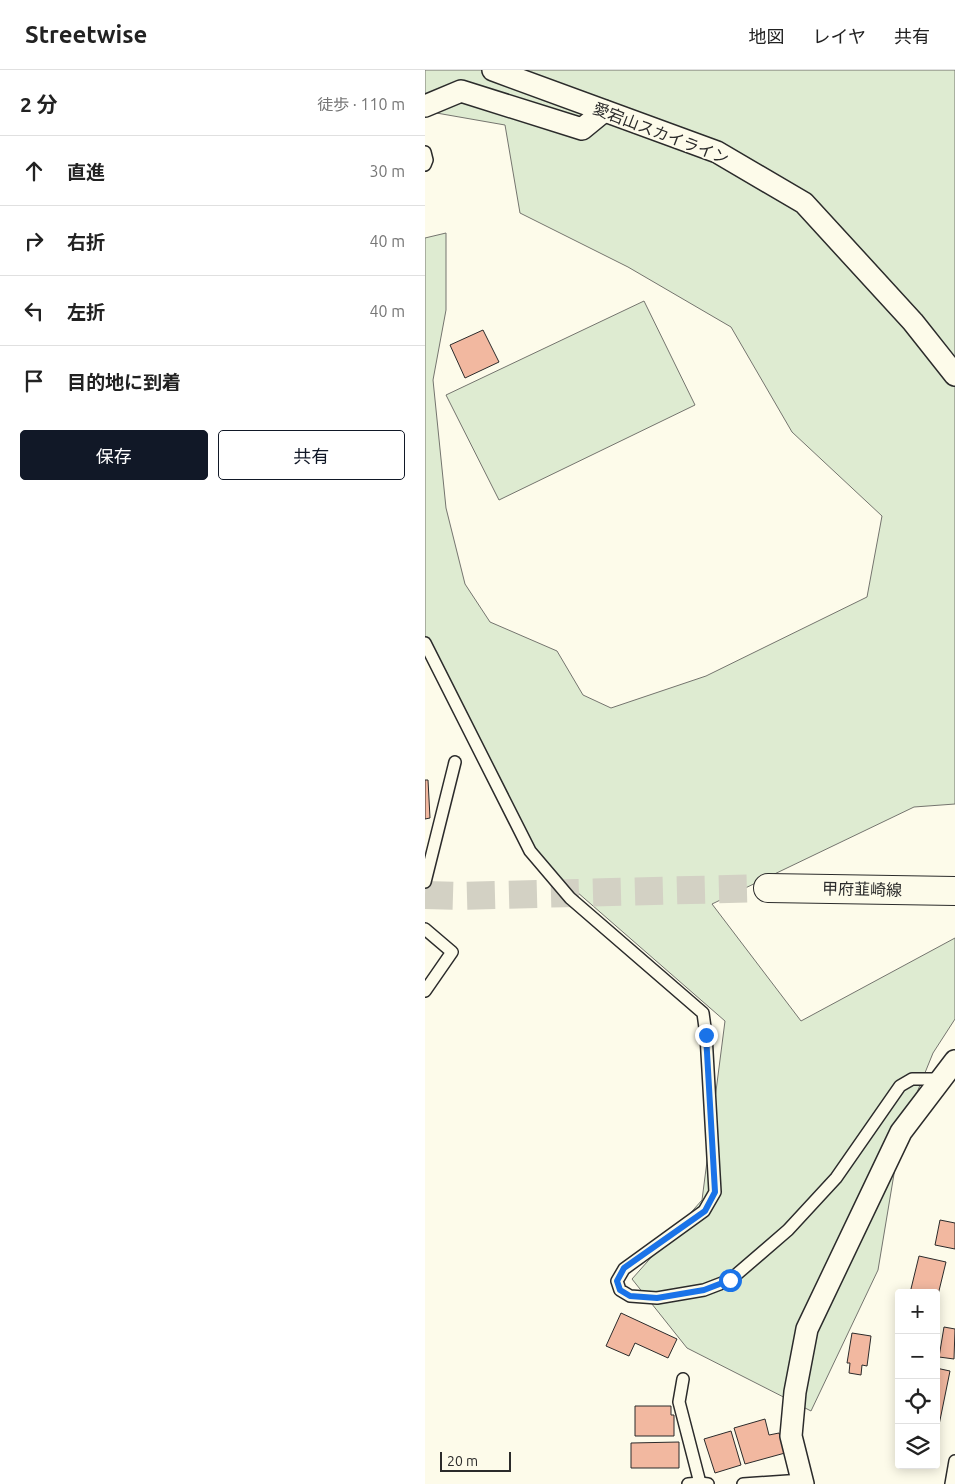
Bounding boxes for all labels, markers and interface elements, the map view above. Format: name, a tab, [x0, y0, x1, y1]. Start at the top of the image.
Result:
text: Streetwise	[25, 21, 147, 48]
text: 地図	[749, 26, 785, 46]
text: レイヤ	[813, 26, 866, 46]
text: 共有	[894, 26, 930, 46]
text: 2 分	[20, 92, 58, 116]
text: 徒歩 · 110 m	[317, 95, 405, 113]
street label: 愛宕山スカイライン	[591, 99, 731, 167]
icon: ahead	[20, 157, 48, 185]
text: 直進	[67, 161, 105, 183]
text: 30 m	[369, 162, 405, 180]
icon: right	[20, 227, 48, 255]
text: 右折	[67, 231, 105, 253]
text: 40 m	[369, 232, 405, 250]
icon: left	[20, 297, 48, 325]
text: 左折	[67, 301, 105, 323]
text: 40 m	[369, 302, 405, 320]
icon: arrive	[20, 367, 48, 395]
text: 目的地に到着	[67, 371, 181, 393]
button: 保存	[20, 430, 208, 480]
button: 共有	[218, 430, 405, 480]
street label: 甲府韮崎線	[822, 879, 902, 899]
route end	[695, 1024, 718, 1047]
route start	[719, 1269, 742, 1292]
map controls	[895, 1289, 940, 1469]
button: +	[895, 1289, 940, 1334]
button: −	[895, 1334, 940, 1379]
button: locate	[895, 1379, 940, 1424]
button: layers	[895, 1424, 940, 1469]
scale bar	[440, 1449, 511, 1472]
text: 20 m	[447, 1453, 478, 1469]

